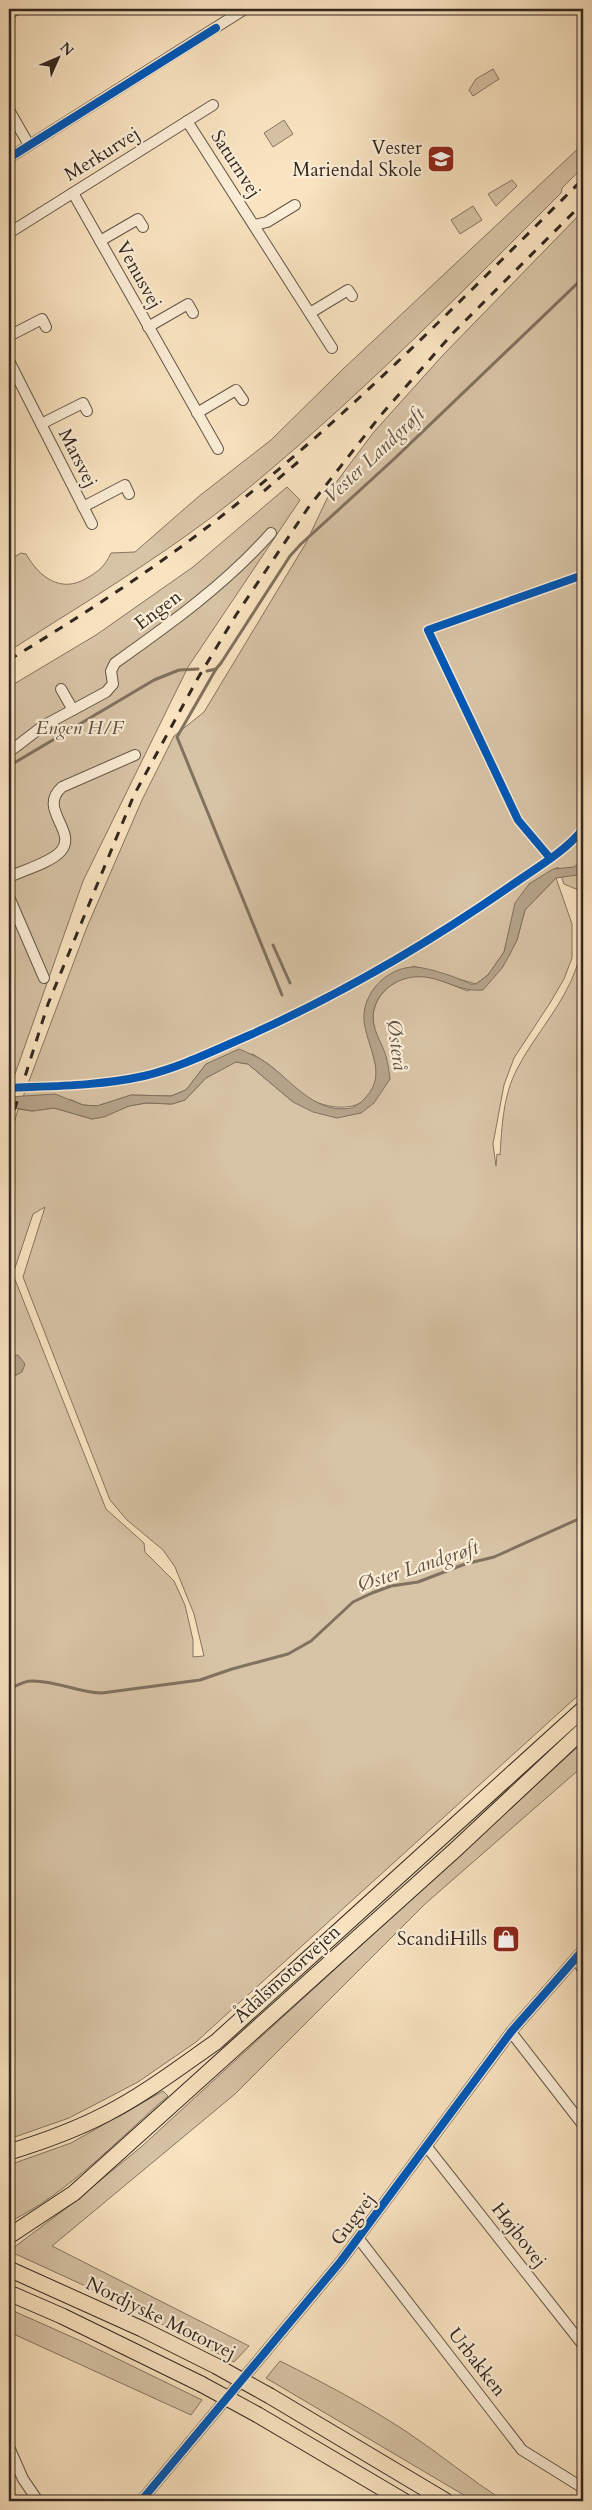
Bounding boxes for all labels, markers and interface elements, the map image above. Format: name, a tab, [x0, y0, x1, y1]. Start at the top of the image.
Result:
north arrow	[32, 32, 82, 82]
text: N	[56, 38, 78, 60]
street label: Merkurvej	[59, 121, 145, 187]
street label: Saturnvej	[205, 125, 267, 203]
place label: Vester Mariendal Skole	[293, 135, 422, 183]
school or university icon: Vester Mariendal Skole	[426, 144, 456, 174]
street label: Venusvej	[110, 236, 168, 314]
water label: Vester Landgrøft	[318, 400, 431, 509]
street label: Marsvej	[52, 424, 104, 492]
street label: Engen	[129, 584, 187, 636]
park label: Engen H/F	[36, 715, 125, 741]
water label: Østerå	[380, 1018, 414, 1072]
water label: Øster Landgrøft	[354, 1533, 483, 1598]
street label: Ådalsmotorvejen	[228, 1919, 346, 2029]
shop icon: ScandiHills	[491, 1924, 521, 1954]
place label: ScandiHills	[397, 1926, 487, 1952]
street label: Gugvej	[325, 2187, 381, 2251]
street label: Højbovej	[485, 2197, 553, 2273]
street label: Nordjyske Motorvej	[82, 2270, 240, 2366]
street label: Urbakken	[442, 2322, 512, 2402]

